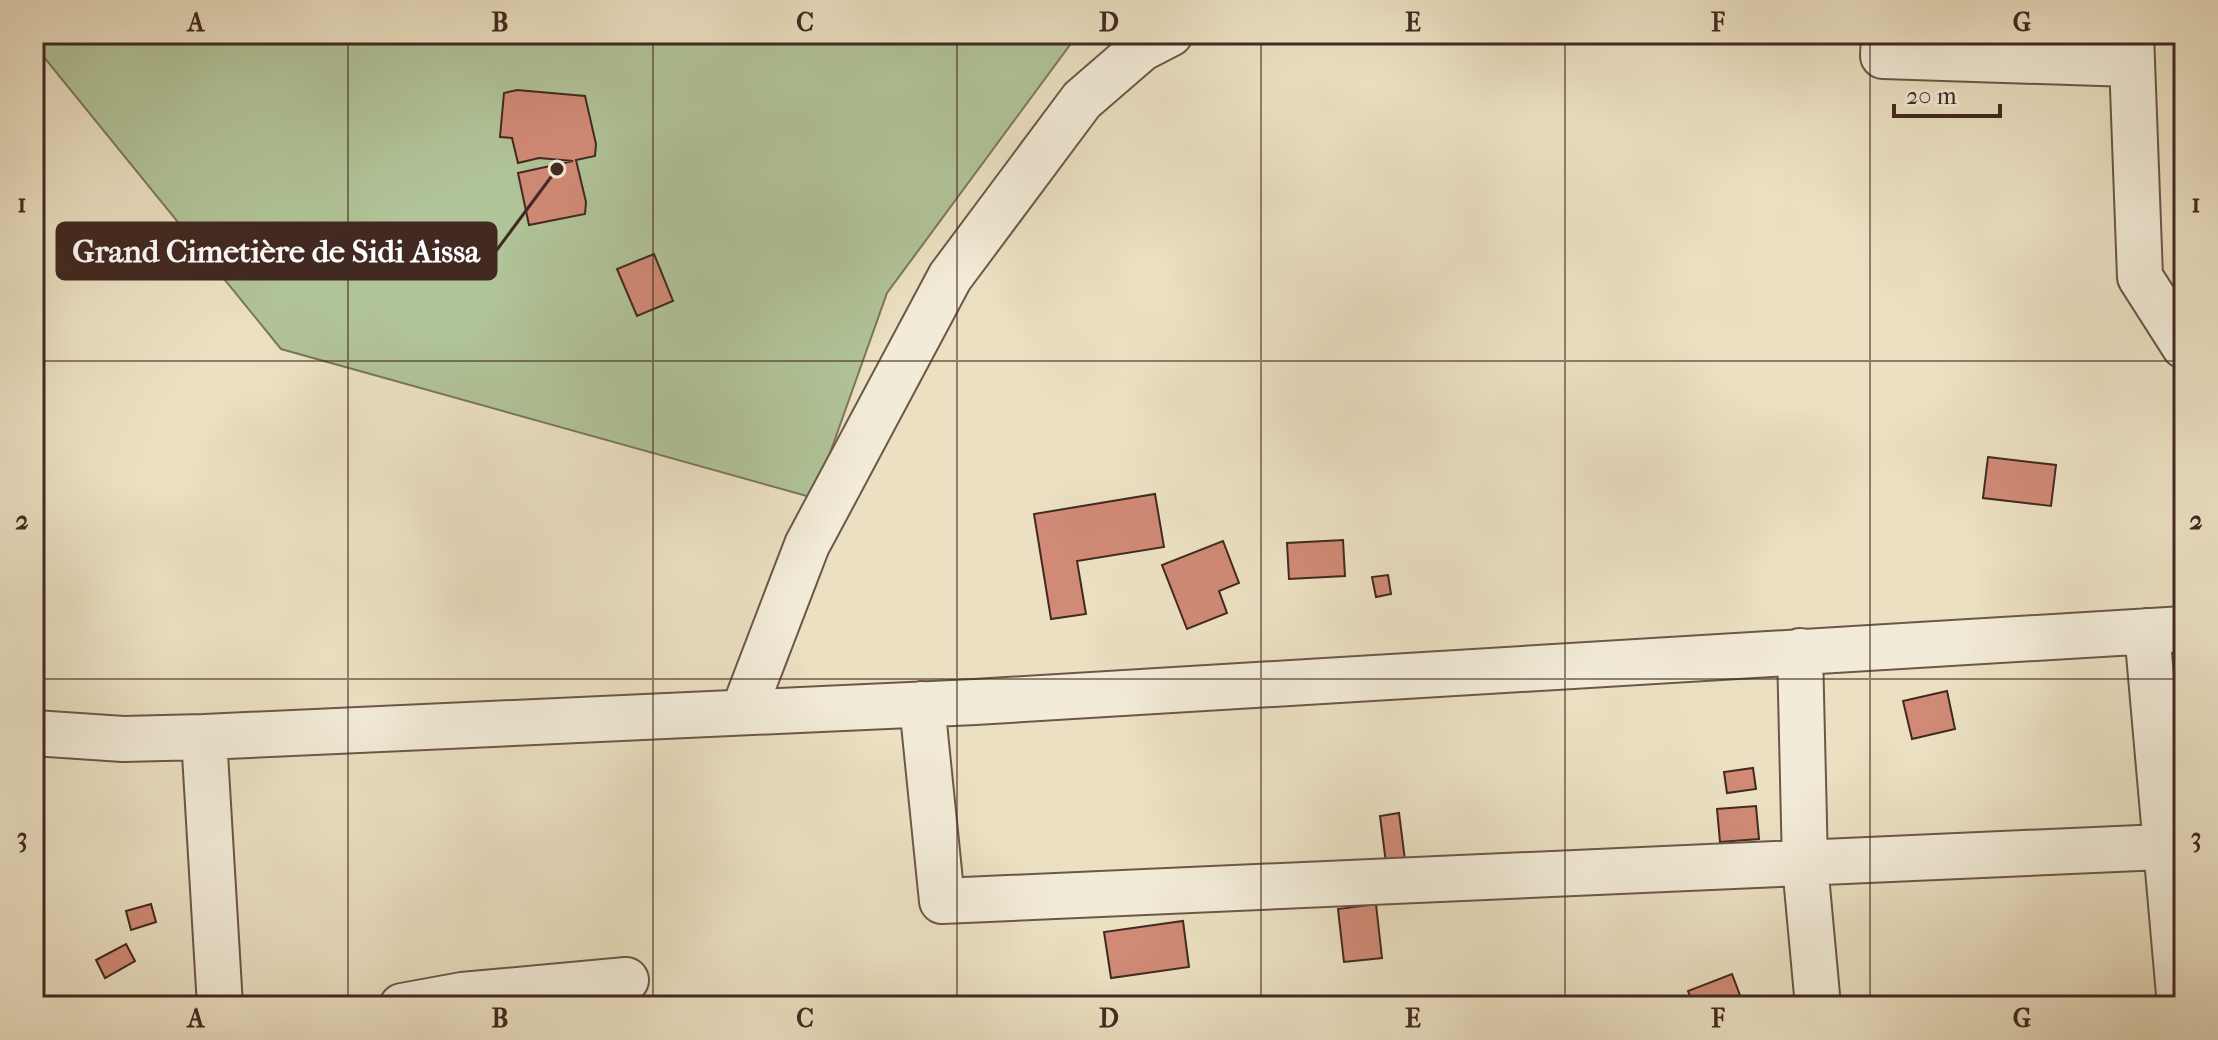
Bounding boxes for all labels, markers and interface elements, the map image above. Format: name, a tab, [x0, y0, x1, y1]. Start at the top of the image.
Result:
text: A	[186, 7, 206, 38]
text: B	[492, 7, 509, 38]
text: C	[796, 7, 814, 38]
text: D	[1099, 7, 1119, 38]
text: E	[1405, 7, 1421, 38]
text: F	[1710, 7, 1725, 38]
text: G	[2013, 7, 2031, 38]
scale bar	[1894, 68, 2000, 118]
text: 20 m	[1906, 82, 1957, 110]
text: 1	[17, 188, 27, 219]
text: 1	[2191, 188, 2201, 219]
callout: Grand Cimetière de Sidi Aissa	[57, 223, 496, 279]
text: Grand Cimetière de Sidi Aissa	[72, 233, 481, 270]
text: 2	[15, 505, 29, 536]
text: 2	[2189, 505, 2203, 536]
text: 3	[17, 822, 27, 853]
text: 3	[2191, 822, 2201, 853]
text: A	[186, 1003, 206, 1034]
text: B	[492, 1003, 509, 1034]
text: C	[796, 1003, 814, 1034]
text: D	[1099, 1003, 1119, 1034]
text: E	[1405, 1003, 1421, 1034]
text: F	[1710, 1003, 1725, 1034]
text: G	[2013, 1003, 2031, 1034]

